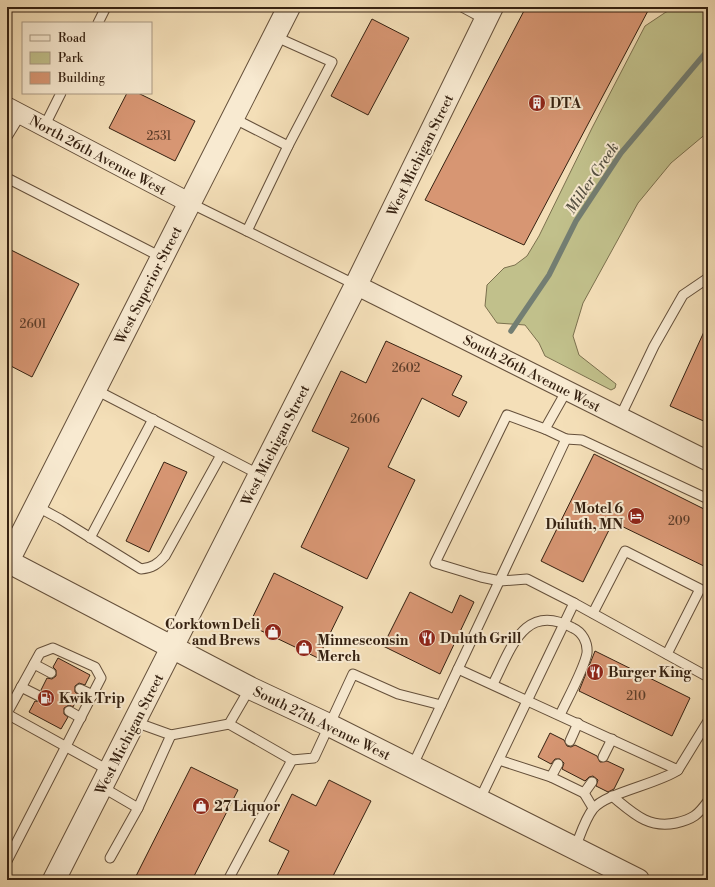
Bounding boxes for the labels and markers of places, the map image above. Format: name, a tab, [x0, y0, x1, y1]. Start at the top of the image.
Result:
building icon: DTA	[527, 93, 547, 113]
place label: DTA	[550, 95, 582, 113]
place label: Motel 6 Duluth, MN	[545, 500, 623, 534]
hotel icon: Motel 6 Duluth, MN	[626, 506, 646, 526]
place label: Corktown Deli and Brews	[165, 616, 261, 650]
shop icon: Corktown Deli and Brews	[263, 622, 283, 642]
restaurant icon: Duluth Grill	[417, 628, 437, 648]
place label: Duluth Grill	[440, 630, 522, 648]
place label: Minnesconsin Merch	[317, 632, 409, 666]
shop icon: Minnesconsin Merch	[294, 638, 314, 658]
restaurant icon: Burger King	[585, 662, 605, 682]
place label: Burger King	[608, 664, 692, 682]
fuel station icon: Kwik Trip	[36, 688, 56, 708]
place label: Kwik Trip	[59, 690, 125, 708]
shop icon: 27 Liquor	[191, 796, 211, 816]
place label: 27 Liquor	[214, 798, 280, 816]

